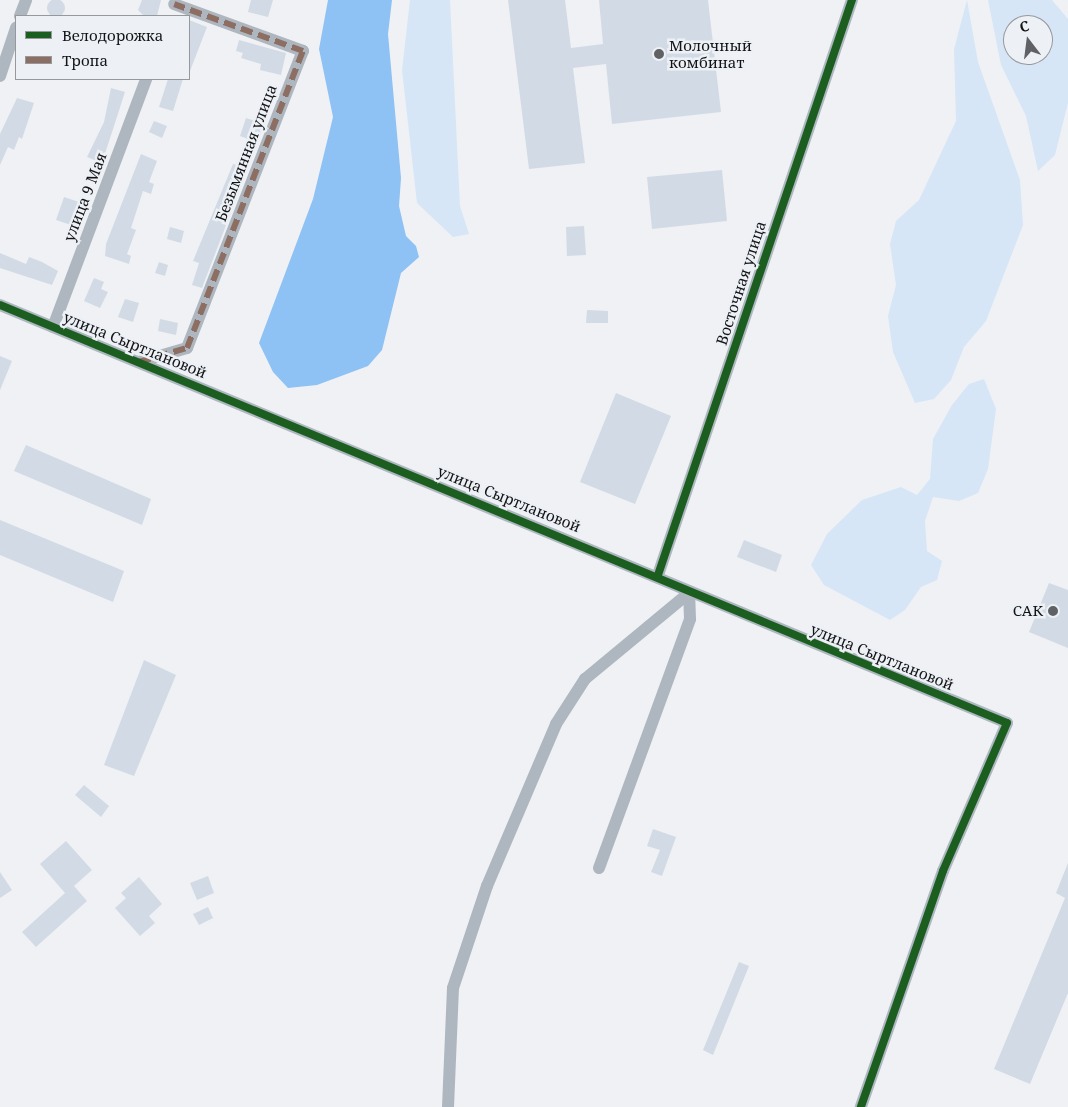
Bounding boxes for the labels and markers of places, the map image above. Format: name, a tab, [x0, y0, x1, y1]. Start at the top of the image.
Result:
place label: Молочный комбинат	[669, 36, 752, 71]
marker: Молочный комбинат	[653, 48, 665, 60]
place label: САК	[1013, 602, 1043, 620]
marker: САК	[1047, 605, 1059, 617]

